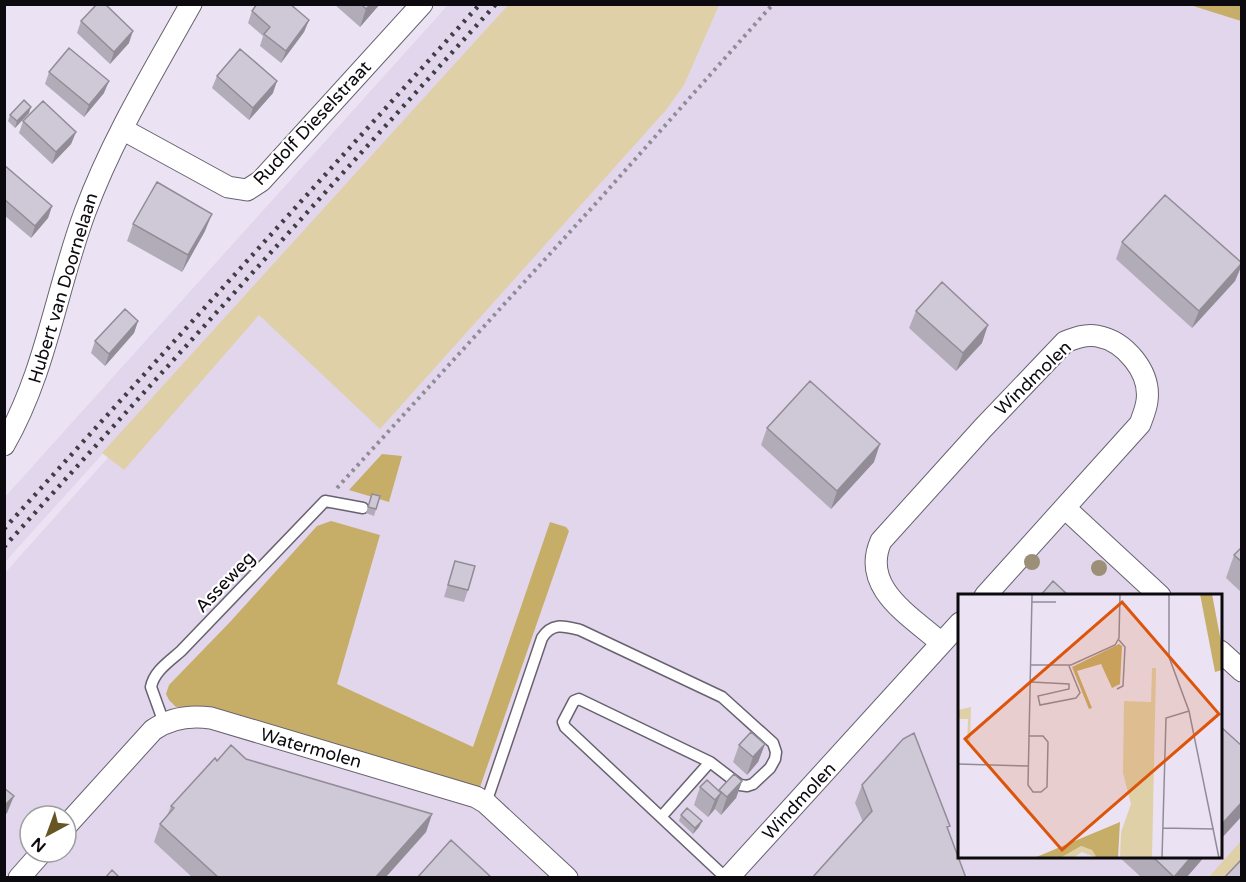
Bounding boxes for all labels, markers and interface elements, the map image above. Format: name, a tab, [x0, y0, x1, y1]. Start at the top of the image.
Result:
street label: Rudolf Dieselstraat	[248, 56, 376, 190]
street label: Hubert van Doornelaan	[23, 190, 103, 386]
street label: Windmolen	[990, 336, 1076, 420]
street label: Asseweg	[191, 547, 259, 617]
inset map	[958, 594, 1222, 858]
street label: Watermolen	[258, 723, 364, 773]
street label: Windmolen	[758, 758, 840, 844]
north arrow	[18, 804, 78, 864]
text: N	[27, 833, 50, 856]

